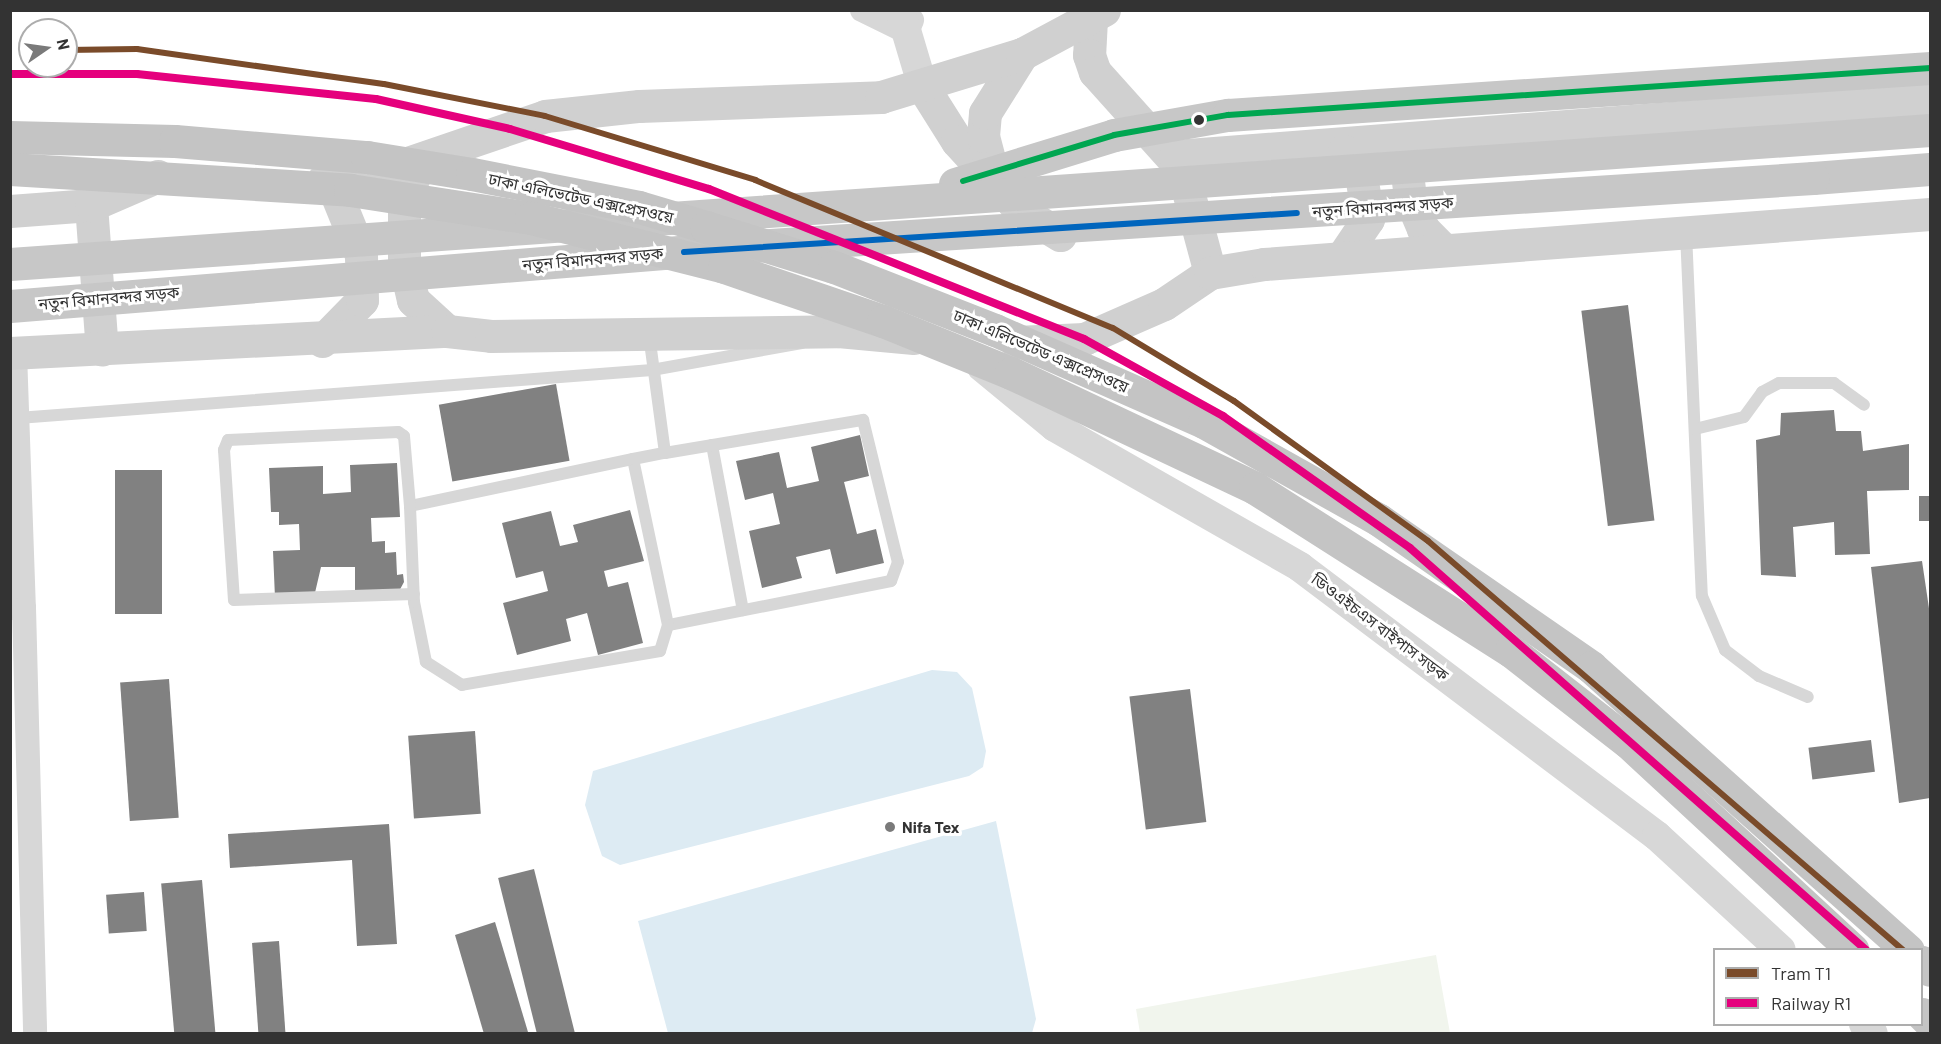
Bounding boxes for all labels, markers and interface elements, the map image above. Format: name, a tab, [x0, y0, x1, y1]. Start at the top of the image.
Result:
north arrow	[18, 18, 78, 78]
text: N	[54, 37, 75, 52]
unlabelled marker	[1193, 114, 1205, 126]
street label: ঢাকা এলিভেটেড এক্সপ্রেসওয়ে	[487, 169, 675, 227]
street label: নতুন বিমানবন্দর সড়ক	[1312, 192, 1454, 222]
street label: নতুন বিমানবন্দর সড়ক	[522, 243, 664, 275]
street label: নতুন বিমানবন্দর সড়ক	[38, 282, 180, 314]
street label: ঢাকা এলিভেটেড এক্সপ্রেসওয়ে	[950, 305, 1132, 397]
street label: ডিওএইচএস বাইপাস সড়ক	[1308, 569, 1452, 685]
place label: Nifa Tex	[902, 817, 959, 837]
marker: Nifa Tex	[883, 820, 897, 834]
legend	[1713, 948, 1923, 1026]
text: Tram T1	[1771, 962, 1831, 984]
text: Railway R1	[1771, 992, 1851, 1014]

